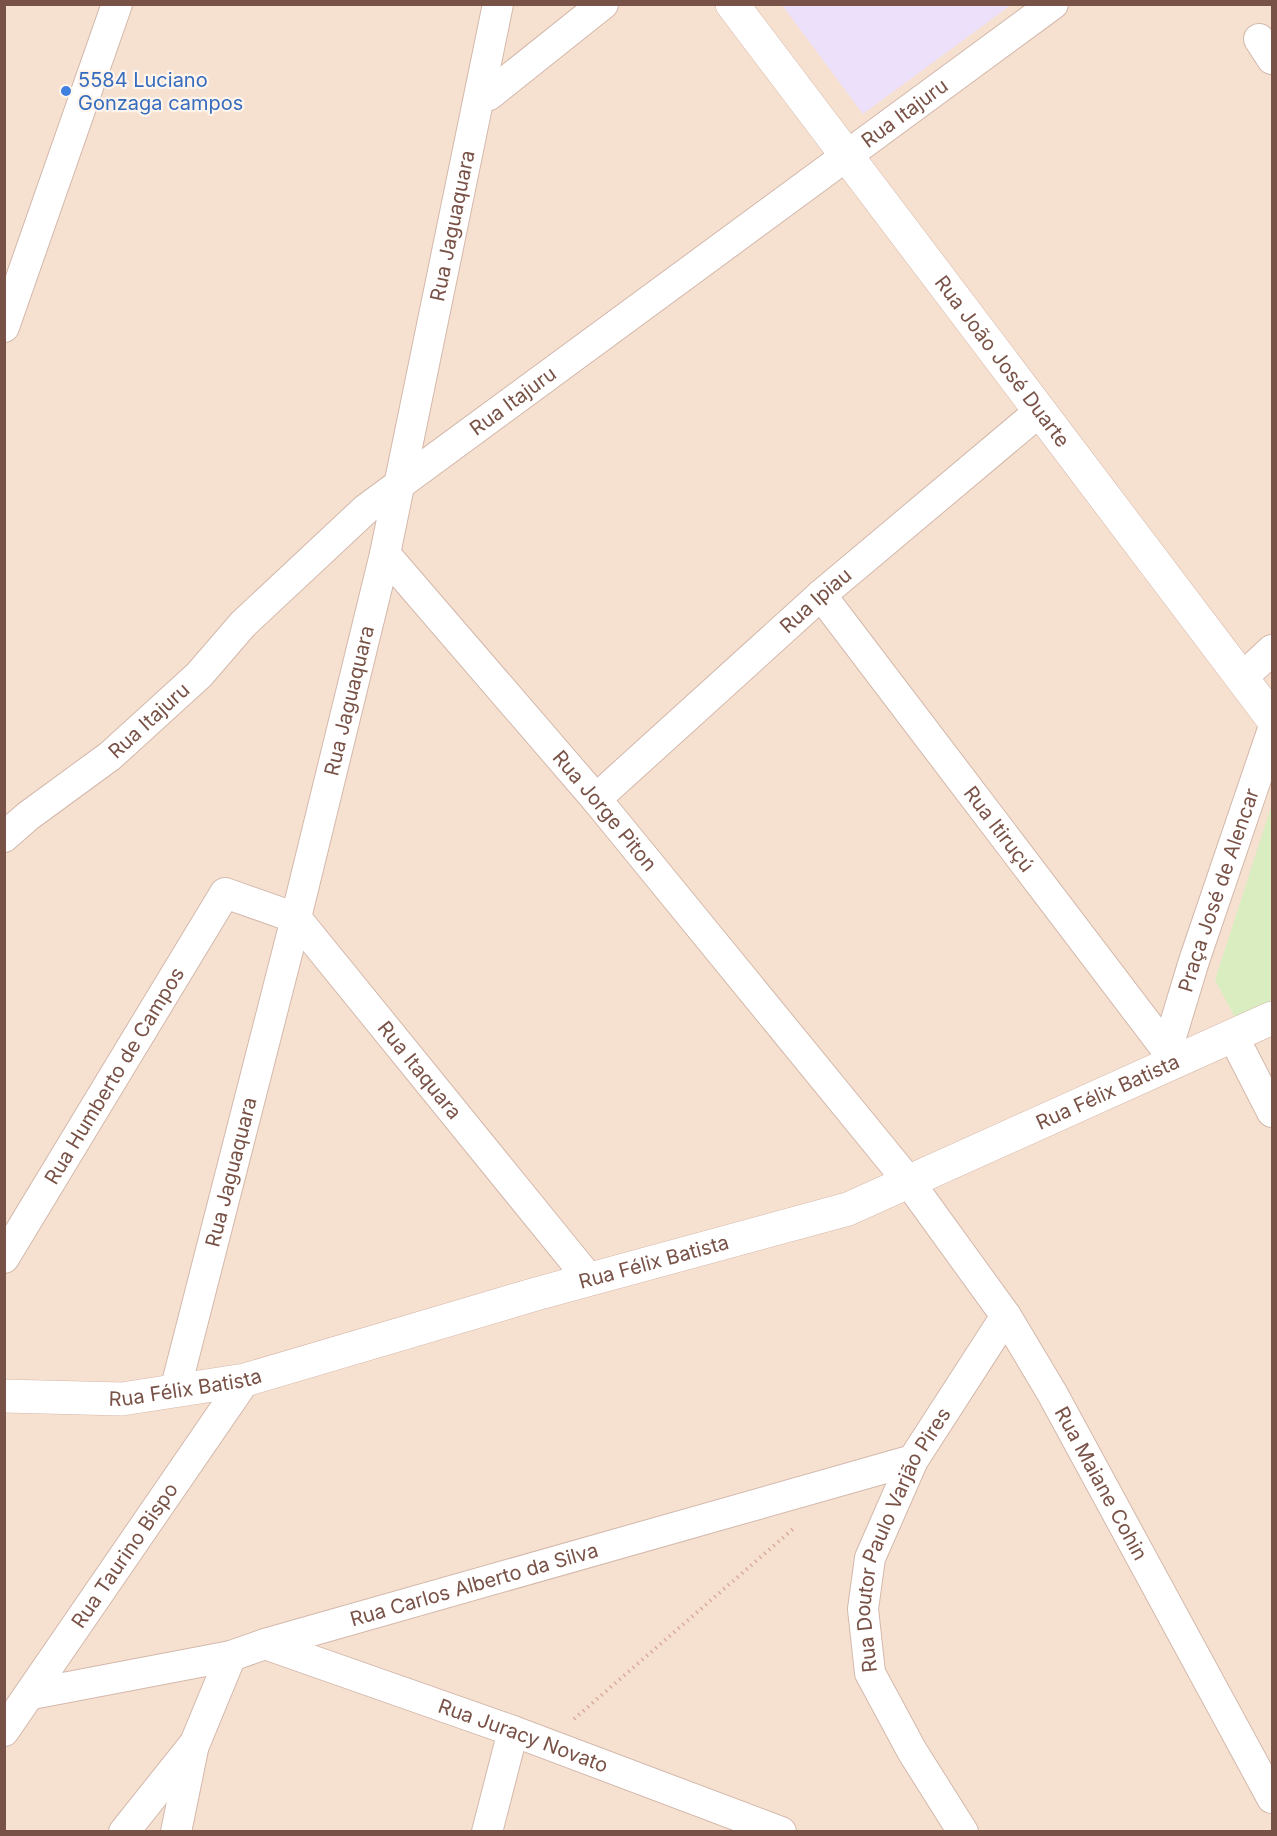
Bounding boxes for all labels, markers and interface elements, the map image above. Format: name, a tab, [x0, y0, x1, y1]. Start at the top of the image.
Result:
place label: 5584 Luciano Gonzaga campos	[78, 68, 243, 115]
street label: Rua Itajuru	[857, 73, 952, 153]
marker: 5584 Luciano Gonzaga campos	[59, 84, 73, 98]
street label: Rua Jaguaquara	[425, 148, 480, 303]
street label: Rua João José Duarte	[930, 271, 1075, 452]
street label: Rua Itajuru	[465, 361, 561, 441]
street label: Rua Ipiau	[775, 563, 856, 638]
street label: Rua Jaguaquara	[319, 623, 379, 778]
street label: Rua Itajuru	[103, 678, 194, 764]
street label: Rua Jorge Piton	[548, 746, 662, 876]
street label: Rua Itiruçú	[959, 781, 1039, 877]
street label: Praça José de Alencar	[1173, 785, 1264, 995]
street label: Rua Humberto de Campos	[39, 963, 189, 1189]
street label: Rua Itaquara	[373, 1016, 466, 1124]
street label: Rua Félix Batista	[1032, 1049, 1183, 1135]
street label: Rua Jaguaquara	[200, 1095, 262, 1249]
street label: Rua Félix Batista	[576, 1230, 732, 1294]
street label: Rua Félix Batista	[108, 1364, 265, 1411]
street label: Rua Maiane Cohin	[1050, 1402, 1153, 1564]
street label: Rua Doutor Paulo Varjão Pires	[851, 1403, 956, 1674]
street label: Rua Taurino Bispo	[66, 1478, 183, 1633]
street label: Rua Carlos Alberto da Silva	[347, 1538, 601, 1631]
street label: Rua Juracy Novato	[435, 1694, 611, 1778]

